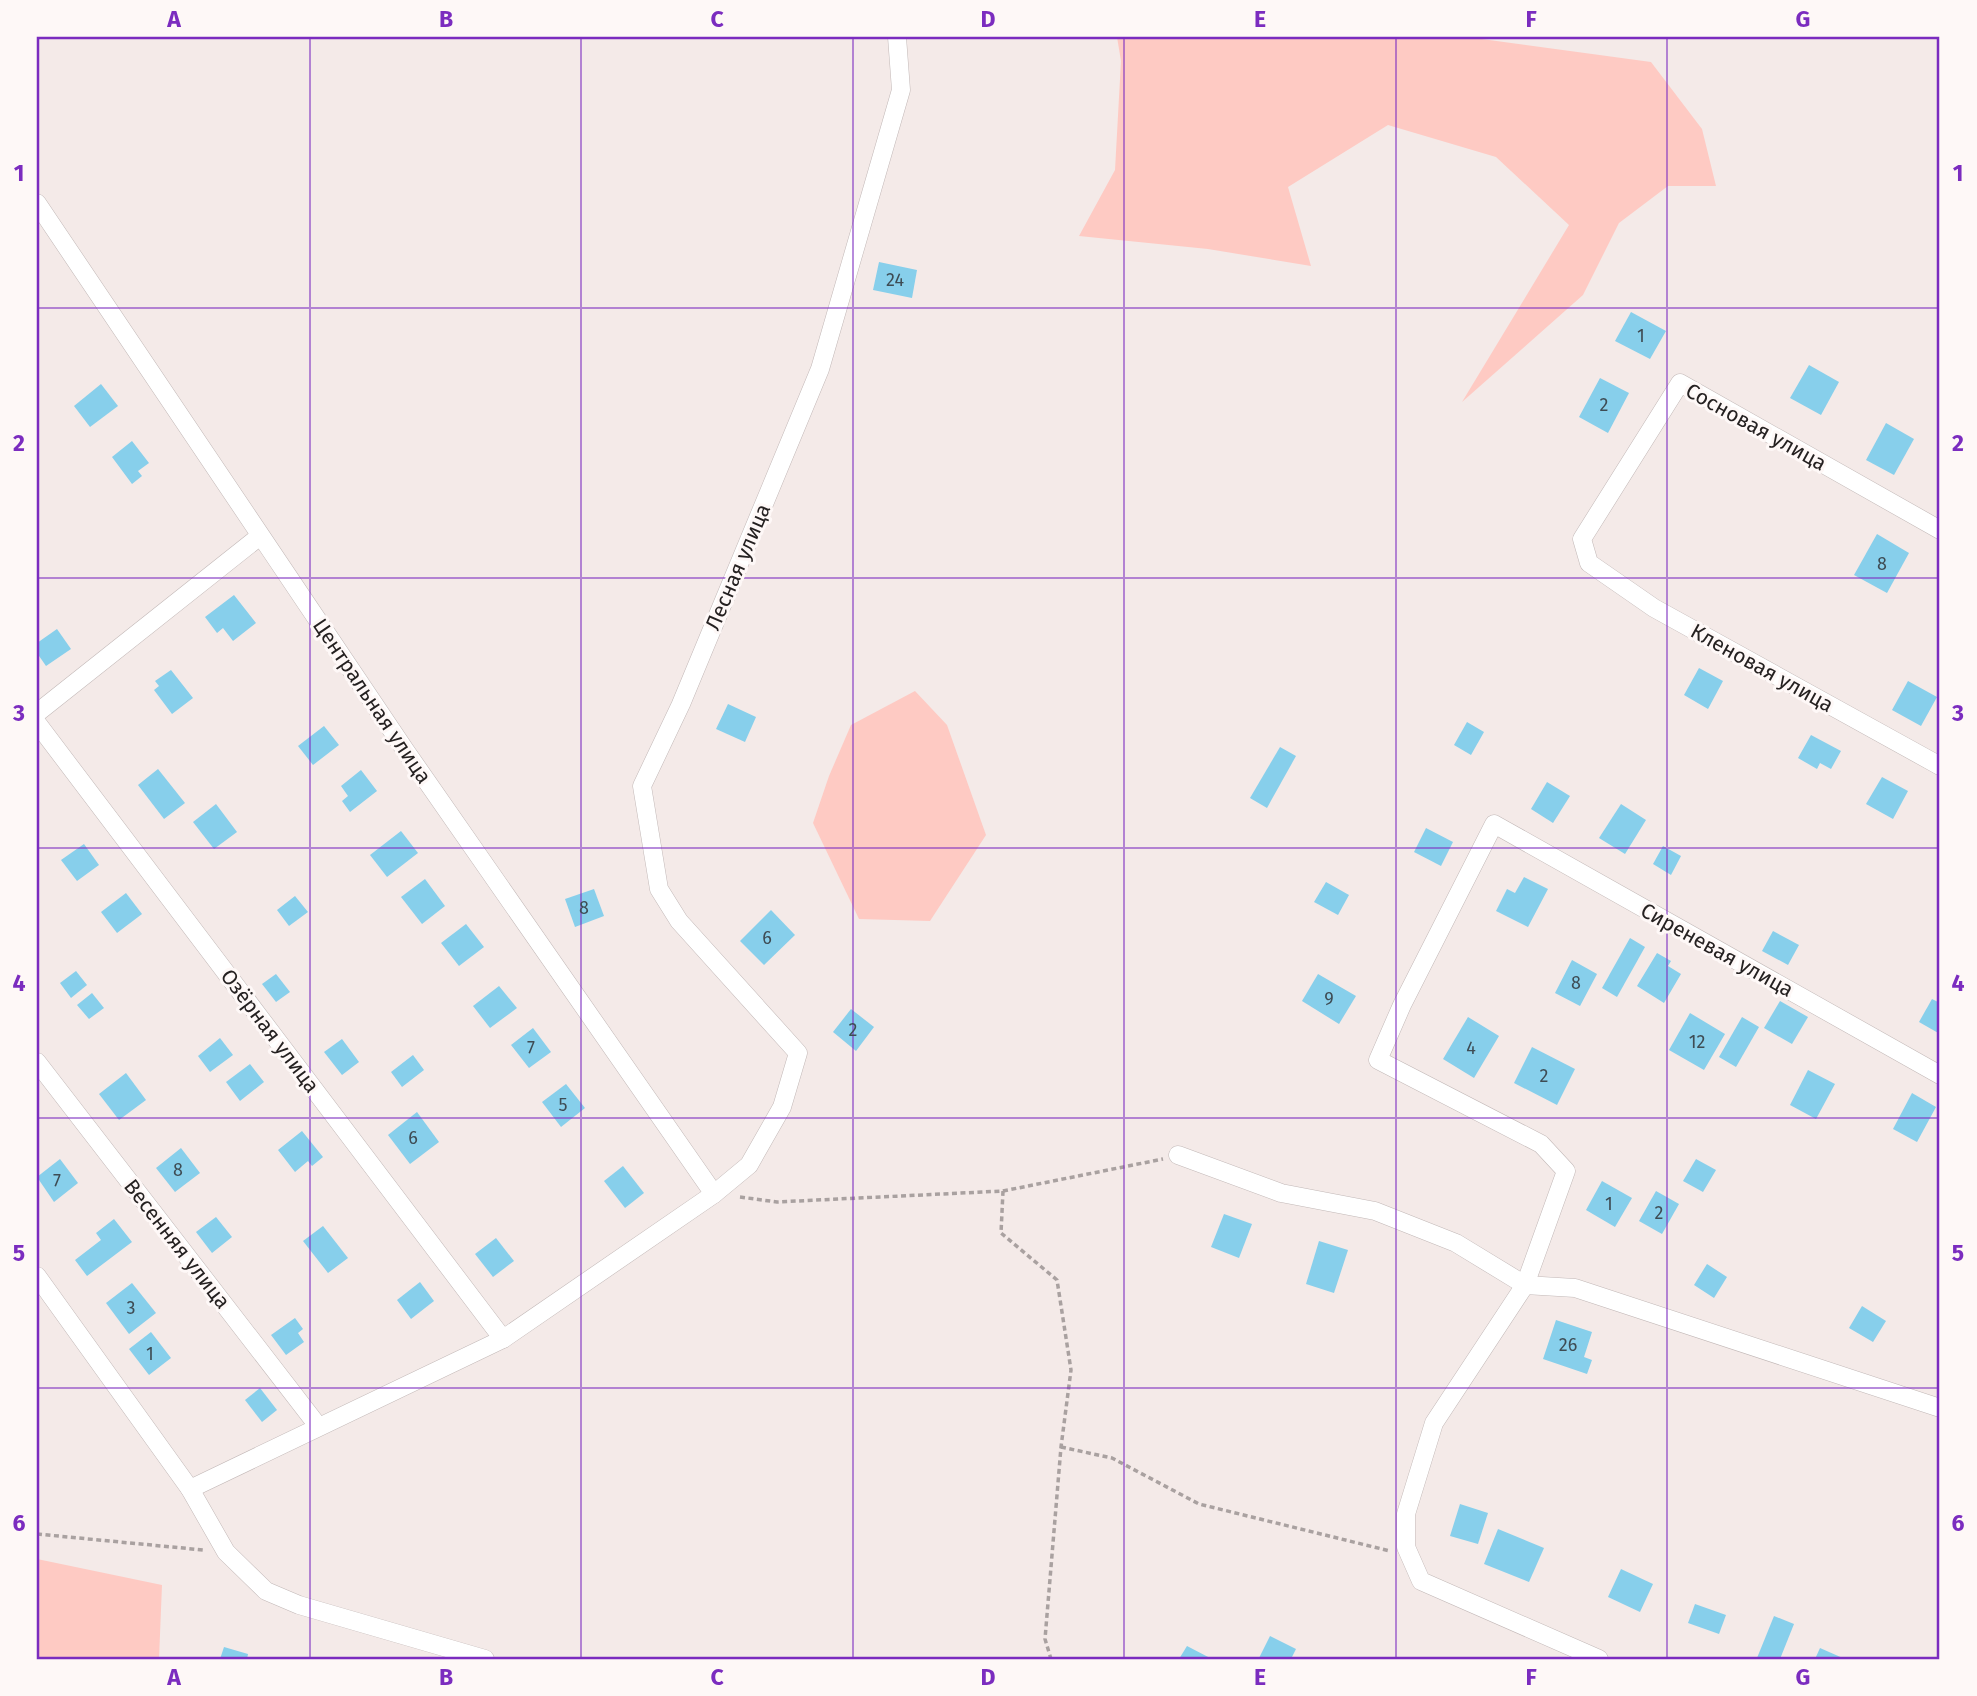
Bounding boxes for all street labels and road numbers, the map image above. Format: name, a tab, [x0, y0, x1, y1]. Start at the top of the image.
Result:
street label: Сосновая улица	[1681, 378, 1831, 476]
street label: Лесная улица	[700, 500, 776, 634]
street label: Центральная улица	[307, 614, 437, 788]
street label: Кленовая улица	[1686, 618, 1838, 718]
street label: Сиреневая улица	[1636, 897, 1798, 1003]
street label: Озёрная улица	[215, 964, 325, 1098]
street label: Весенняя улица	[118, 1174, 236, 1314]

